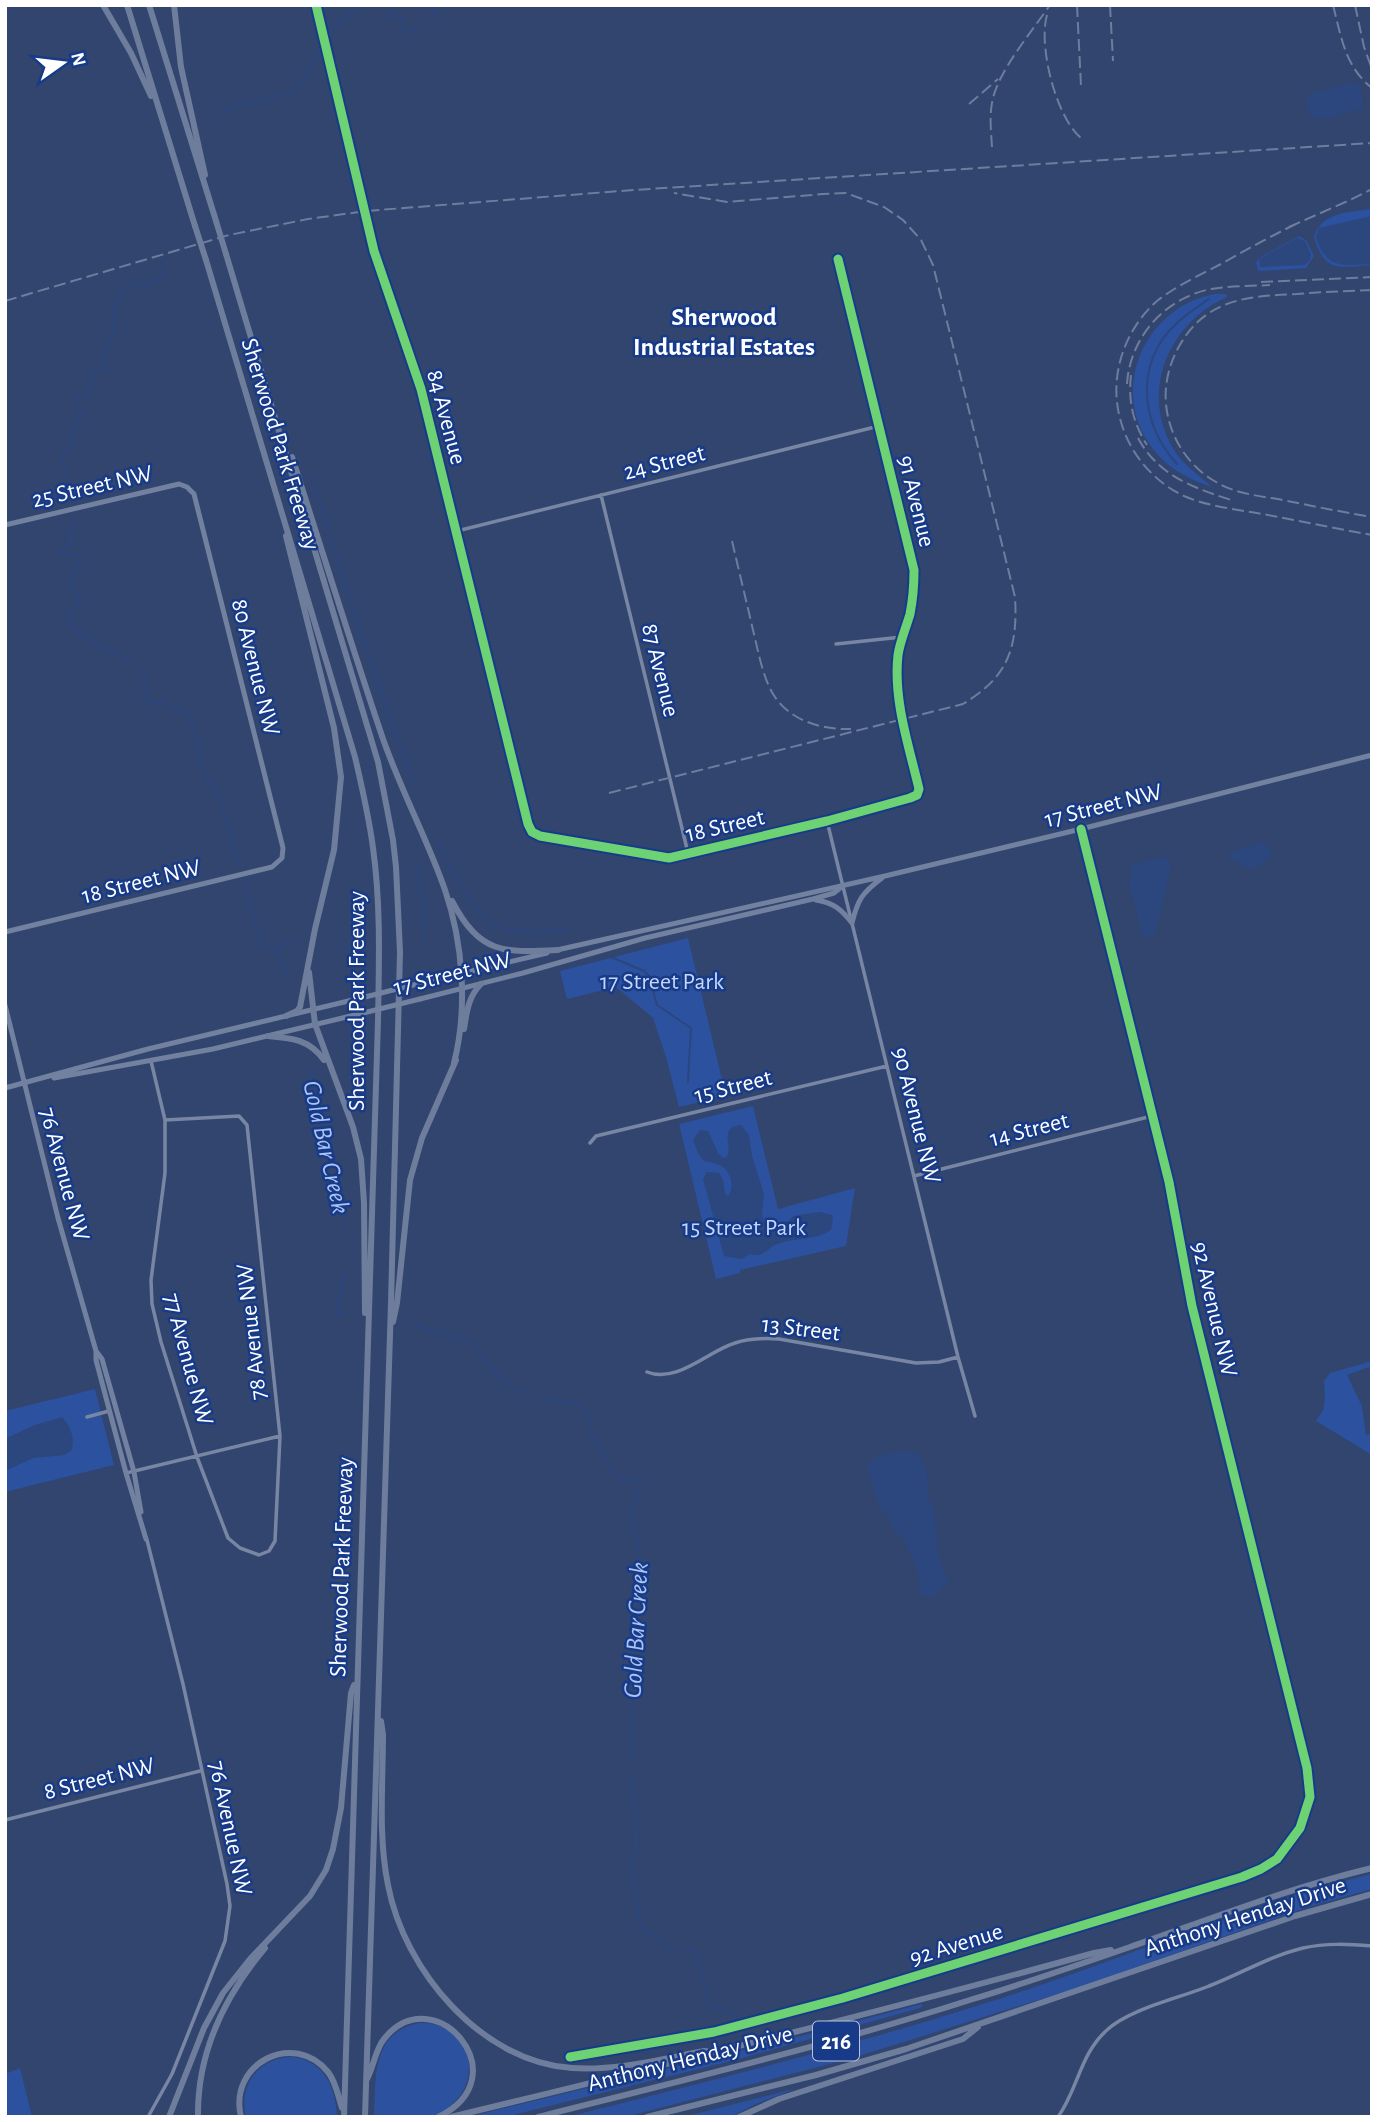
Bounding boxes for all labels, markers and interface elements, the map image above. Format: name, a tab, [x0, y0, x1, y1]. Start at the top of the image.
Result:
north arrow	[28, 28, 98, 98]
text: N	[67, 51, 89, 68]
district label: Sherwood Industrial Estates	[633, 304, 815, 360]
street label: Sherwood Park Freeway	[236, 336, 324, 553]
street label: 84 Avenue	[422, 367, 470, 467]
street label: 24 Street	[621, 441, 708, 485]
street label: 91 Avenue	[893, 453, 939, 549]
street label: 25 Street NW	[30, 461, 155, 512]
street label: 80 Avenue NW	[227, 597, 284, 738]
street label: 87 Avenue	[637, 621, 683, 719]
street label: 17 Street NW	[1042, 780, 1165, 832]
street label: 18 Street	[684, 805, 767, 847]
street label: 18 Street NW	[79, 855, 204, 908]
street label: Sherwood Park Freeway	[345, 891, 369, 1111]
street label: 17 Street NW	[391, 948, 514, 1000]
park label: 17 Street Park	[600, 970, 724, 994]
street label: 90 Avenue NW	[888, 1045, 945, 1186]
street label: 15 Street	[692, 1066, 775, 1108]
water label: Gold Bar Creek	[298, 1078, 354, 1216]
street label: 76 Avenue NW	[35, 1105, 93, 1244]
street label: 14 Street	[987, 1109, 1071, 1151]
park label: 15 Street Park	[682, 1216, 806, 1240]
street label: 92 Avenue NW	[1187, 1240, 1241, 1379]
street label: 78 Avenue NW	[233, 1262, 271, 1401]
street label: 77 Avenue NW	[159, 1291, 217, 1428]
street label: 13 Street	[760, 1312, 842, 1346]
street label: Sherwood Park Freeway	[326, 1457, 358, 1677]
water label: Gold Bar Creek	[619, 1561, 653, 1699]
street label: 8 Street NW	[41, 1753, 158, 1804]
street label: 76 Avenue NW	[204, 1759, 256, 1898]
street label: Anthony Henday Drive	[1141, 1873, 1349, 1961]
street label: 92 Avenue	[907, 1919, 1006, 1970]
street label: Anthony Henday Drive	[585, 2022, 795, 2096]
road number: 216	[813, 2022, 859, 2060]

